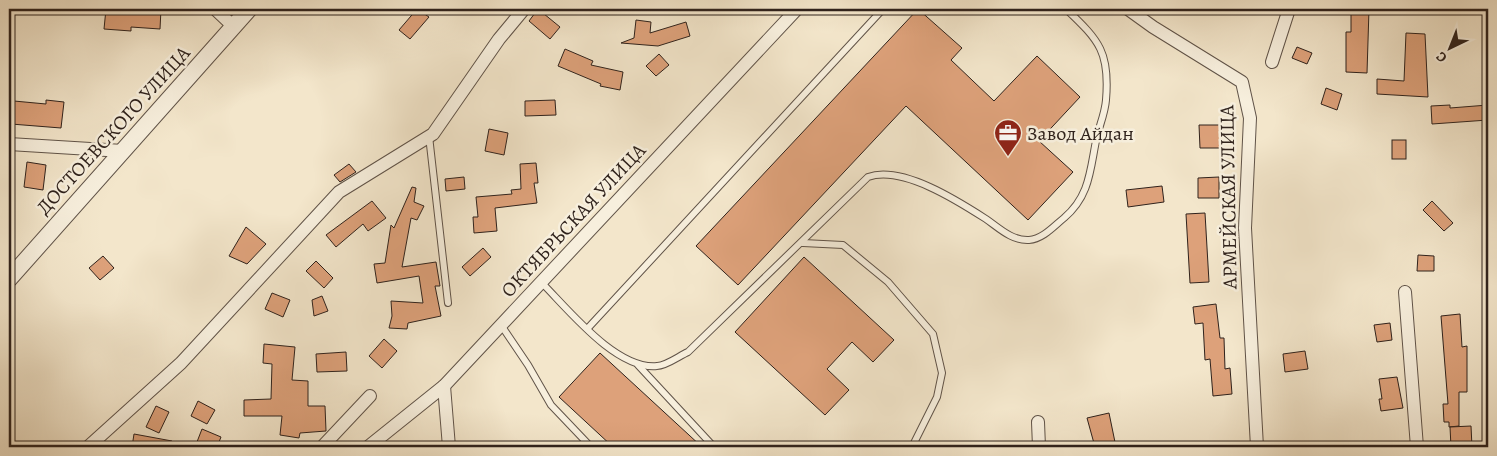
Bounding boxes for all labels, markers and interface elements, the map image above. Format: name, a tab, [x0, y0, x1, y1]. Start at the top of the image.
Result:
north arrow	[1424, 22, 1474, 72]
street label: ДОСТОЕВСКОГО УЛИЦА	[30, 40, 197, 220]
text: С	[1432, 47, 1451, 67]
street label: АРМЕЙСКАЯ УЛИЦА	[1213, 104, 1244, 290]
office icon: Завод Айдан	[993, 118, 1023, 157]
place label: Завод Айдан	[1027, 120, 1134, 147]
street label: ОКТЯБРЬСКАЯ УЛИЦА	[495, 137, 652, 303]

